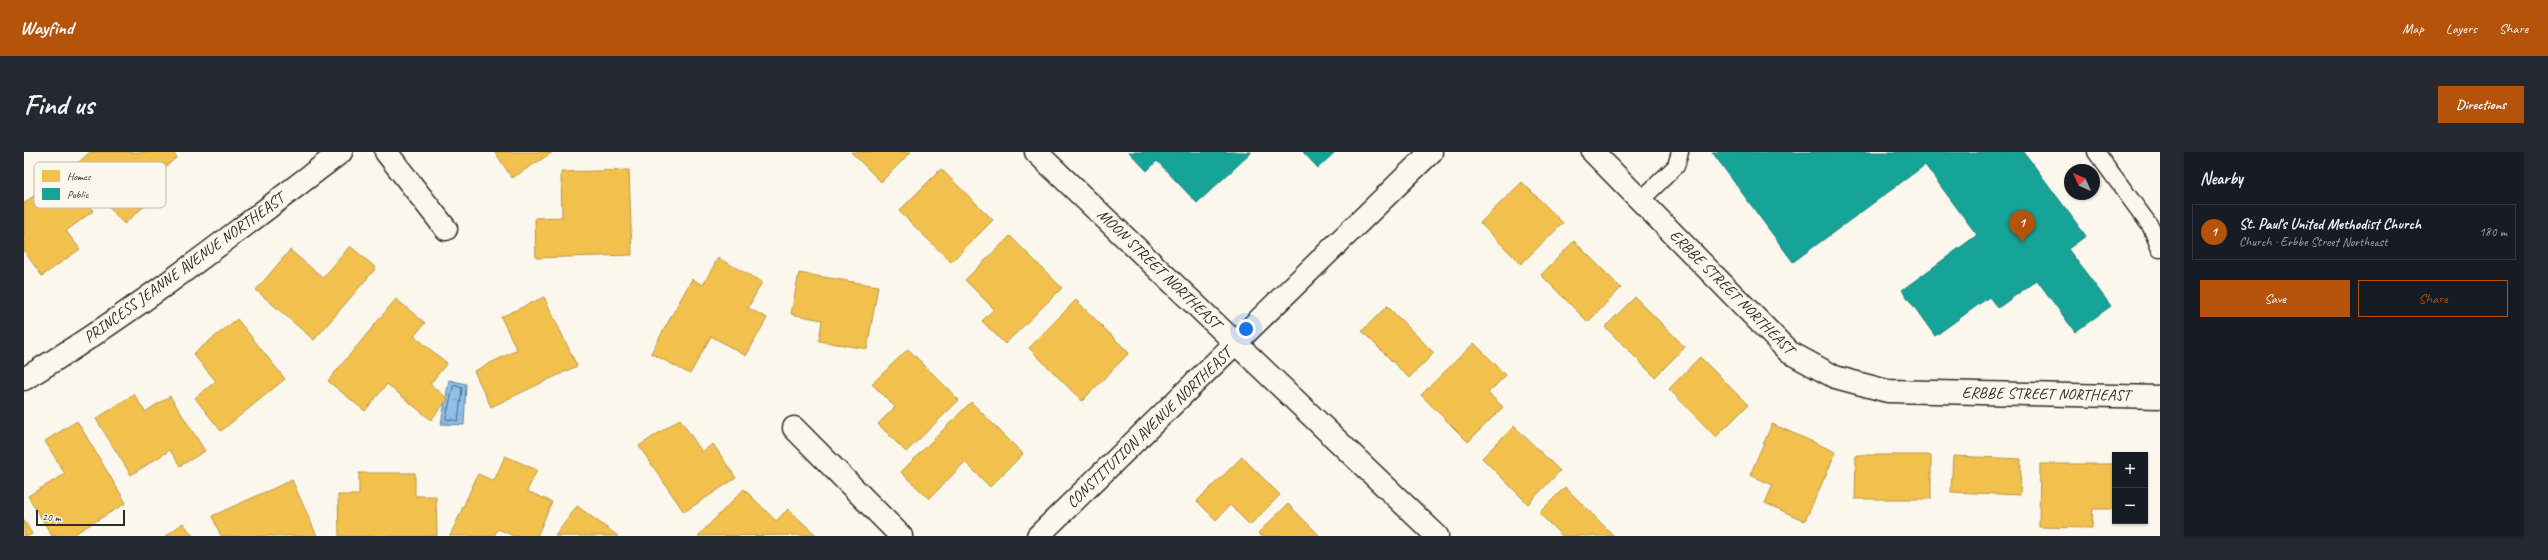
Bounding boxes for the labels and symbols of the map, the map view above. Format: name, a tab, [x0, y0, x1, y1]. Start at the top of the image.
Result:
legend	[34, 162, 166, 208]
north arrow	[2064, 164, 2100, 200]
text: Homes	[67, 169, 92, 183]
street label: PRINCESS JEANNE AVENUE NORTHEAST	[80, 186, 291, 347]
text: Public	[67, 187, 89, 201]
street label: MOON STREET NORTHEAST	[1093, 205, 1228, 336]
pin: 1	[2009, 210, 2035, 243]
street label: ERBBE STREET NORTHEAST	[1665, 225, 1801, 361]
your location	[1236, 319, 1256, 339]
street label: CONSTITUTION AVENUE NORTHEAST	[1062, 340, 1239, 512]
street label: ERBBE STREET NORTHEAST	[1962, 383, 2134, 406]
scale bar	[36, 508, 125, 527]

